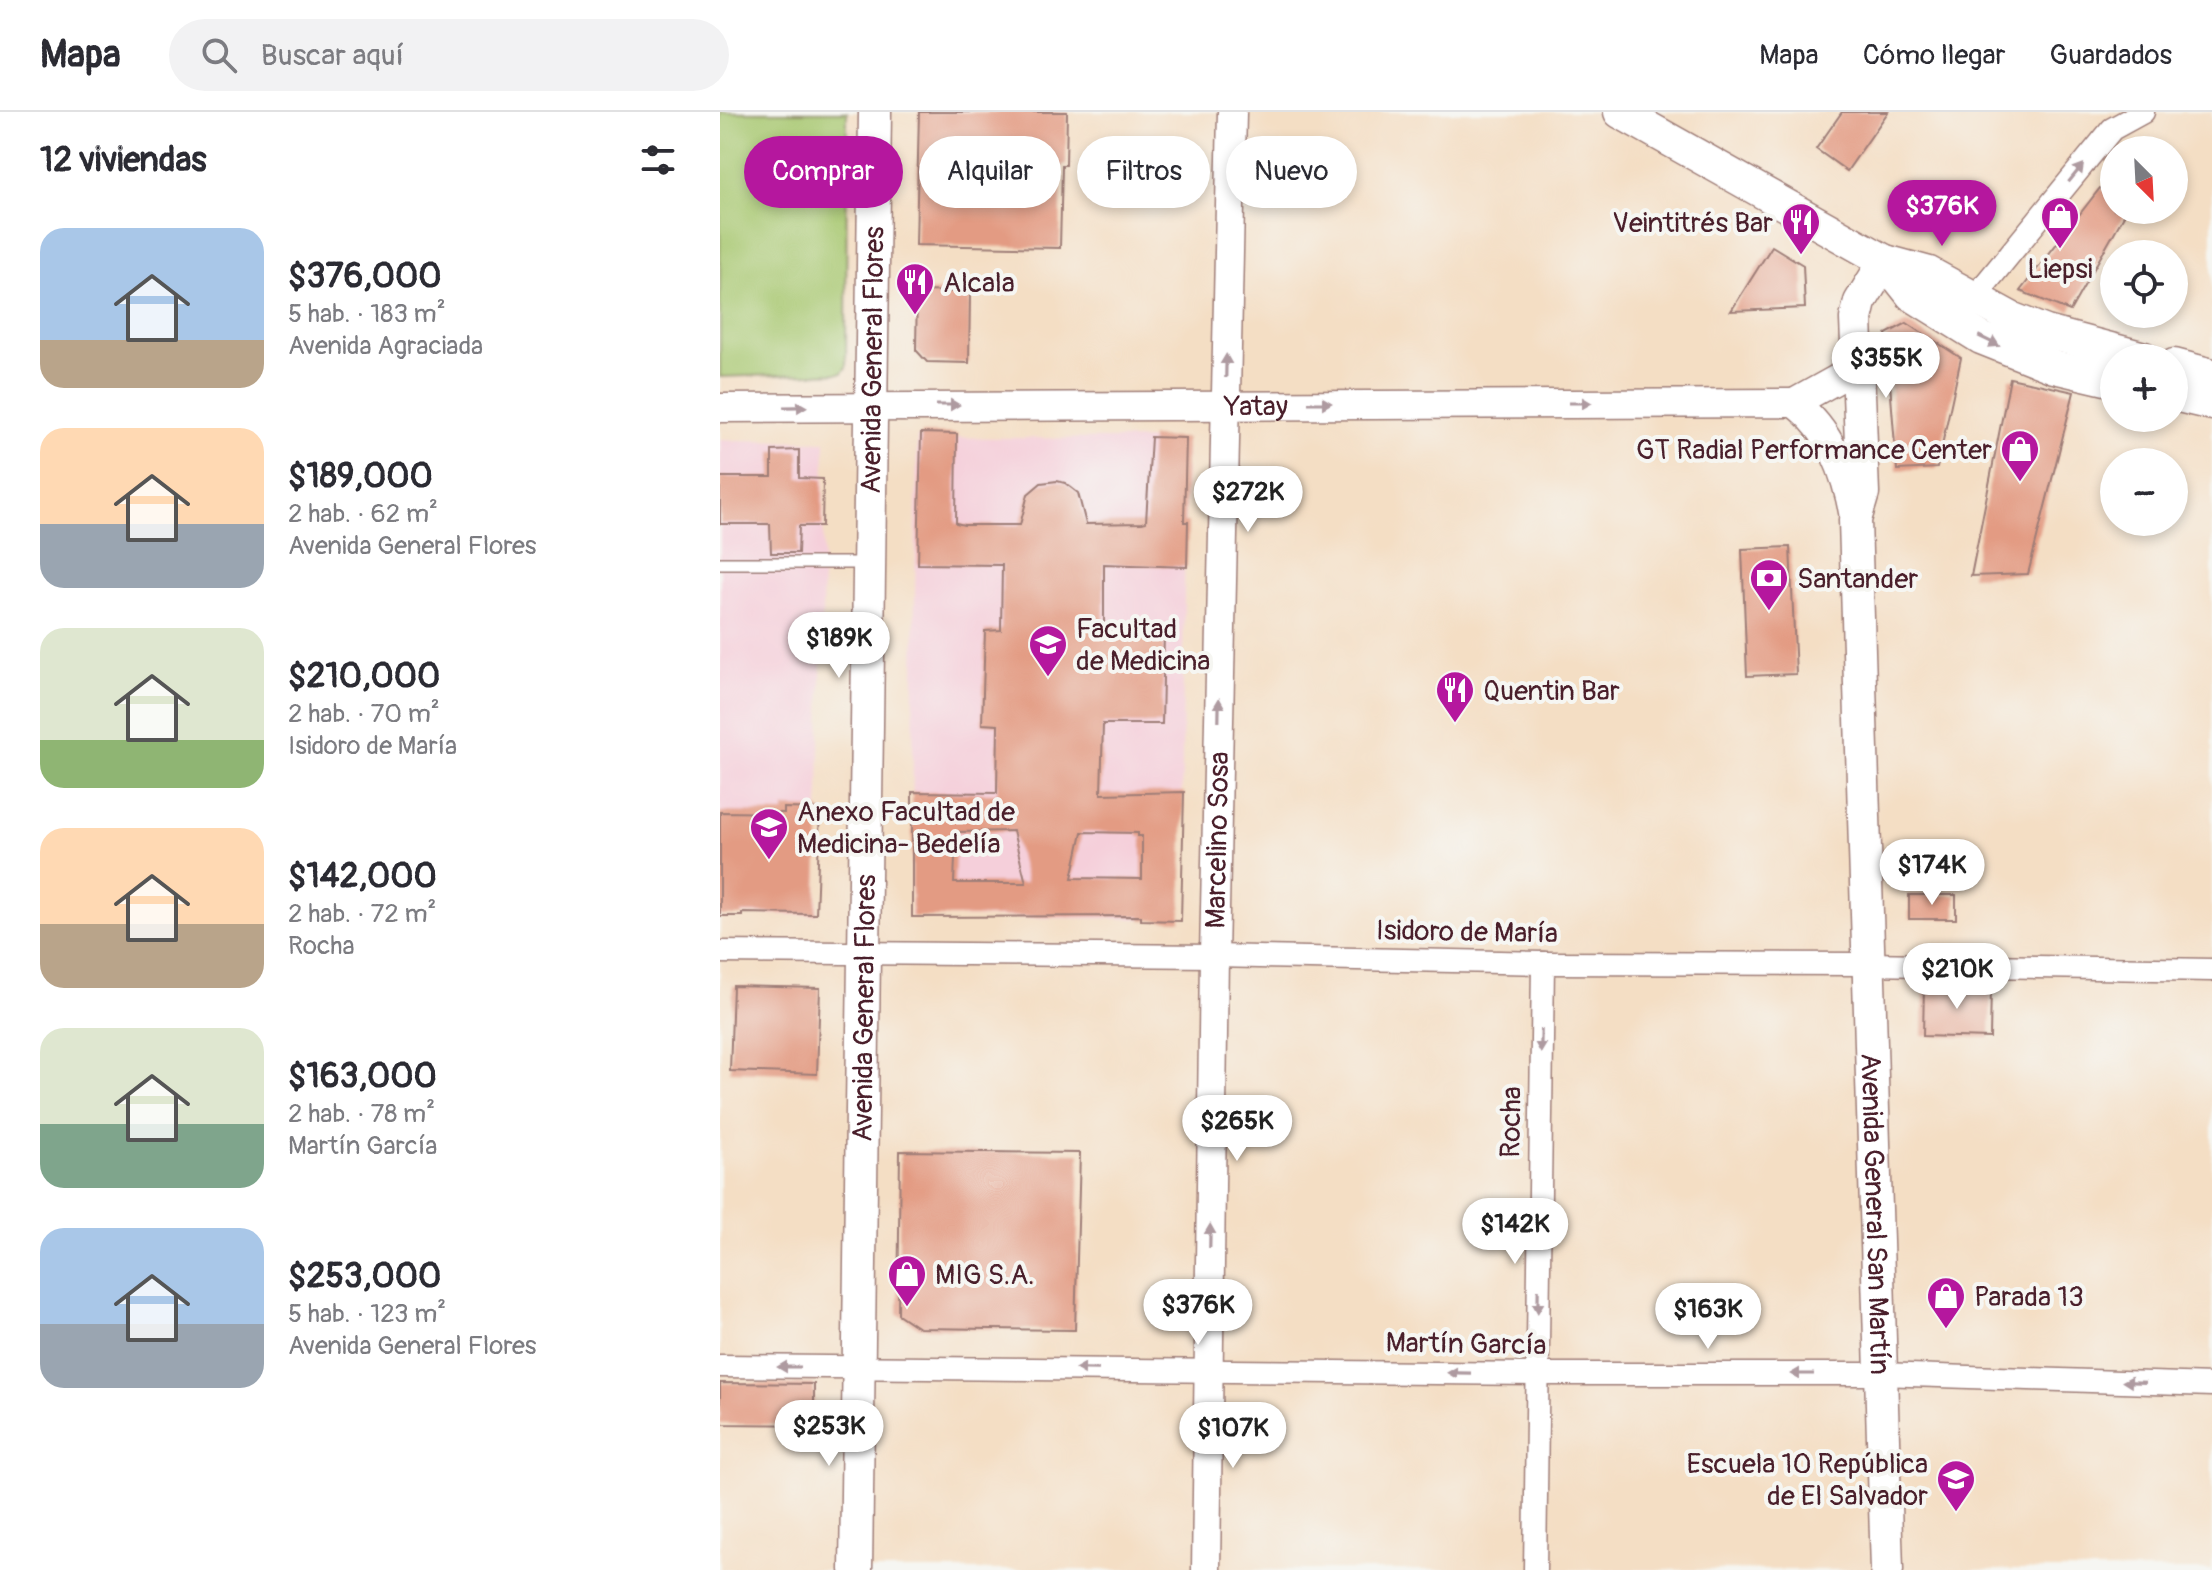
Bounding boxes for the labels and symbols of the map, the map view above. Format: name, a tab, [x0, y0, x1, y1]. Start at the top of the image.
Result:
north arrow	[2100, 136, 2188, 224]
one-way arrow	[2067, 163, 2084, 183]
pin: $376K	[1886, 180, 1998, 248]
shop icon: Liepsi	[2039, 195, 2081, 250]
restaurant icon: Veintitrés Bar	[1780, 201, 1822, 256]
place label: Veintitrés Bar	[1612, 206, 1773, 241]
street label: Avenida General Flores	[854, 226, 893, 494]
place label: Liepsi	[2027, 252, 2093, 287]
restaurant icon: Alcala	[894, 261, 936, 316]
place label: Alcala	[943, 266, 1015, 301]
pin: $355K	[1830, 332, 1942, 400]
one-way arrow	[1978, 334, 2001, 348]
one-way arrow	[1220, 353, 1233, 378]
street label: Yatay	[1223, 389, 1288, 425]
one-way arrow	[1308, 397, 1333, 409]
one-way arrow	[1568, 397, 1593, 409]
one-way arrow	[936, 399, 961, 411]
one-way arrow	[783, 400, 808, 413]
shop icon: GT Radial Performance Center	[1999, 428, 2041, 483]
place label: GT Radial Performance Center	[1636, 433, 1992, 468]
pin: $272K	[1192, 466, 1304, 534]
bank icon: Santander	[1748, 557, 1790, 612]
place label: Santander	[1797, 562, 1918, 597]
pin: $189K	[783, 612, 895, 680]
place label: Facultad de Medicina	[1076, 612, 1210, 679]
school or university icon: Facultad de Medicina	[1027, 623, 1069, 678]
restaurant icon: Quentin Bar	[1434, 669, 1476, 724]
place label: Quentin Bar	[1483, 674, 1620, 709]
one-way arrow	[1213, 697, 1225, 722]
street label: Marcelino Sosa	[1199, 751, 1237, 929]
place label: Anexo Facultad de Medicina- Bedelía	[797, 795, 1015, 862]
school or university icon: Anexo Facultad de Medicina- Bedelía	[748, 806, 790, 861]
pin: $174K	[1876, 839, 1988, 907]
street label: Avenida General Flores	[846, 874, 884, 1142]
street label: Isidoro de María	[1376, 913, 1558, 952]
pin: $210K	[1901, 943, 2013, 1011]
one-way arrow	[1535, 1029, 1548, 1054]
street label: Avenida General San Martín	[1852, 1052, 1897, 1375]
street label: Rocha	[1493, 1086, 1530, 1158]
pin: $265K	[1181, 1095, 1293, 1163]
pin: $142K	[1459, 1198, 1571, 1266]
one-way arrow	[1204, 1223, 1216, 1248]
shop icon: MIG S.A.	[886, 1253, 928, 1308]
place label: MIG S.A.	[935, 1258, 1034, 1293]
shop icon: Parada 13	[1925, 1275, 1967, 1330]
pin: $376K	[1142, 1279, 1254, 1347]
place label: Parada 13	[1974, 1280, 2084, 1315]
pin: $163K	[1652, 1283, 1764, 1351]
one-way arrow	[1532, 1289, 1544, 1314]
street label: Martín García	[1385, 1326, 1547, 1363]
one-way arrow	[776, 1361, 801, 1373]
one-way arrow	[1074, 1363, 1099, 1375]
one-way arrow	[1446, 1367, 1471, 1380]
one-way arrow	[1789, 1368, 1814, 1380]
one-way arrow	[2121, 1376, 2146, 1389]
pin: $253K	[773, 1400, 885, 1468]
pin: $107K	[1177, 1402, 1289, 1470]
place label: Escuela 10 República de El Salvador	[1687, 1447, 1928, 1514]
school or university icon: Escuela 10 República de El Salvador	[1935, 1458, 1977, 1513]

